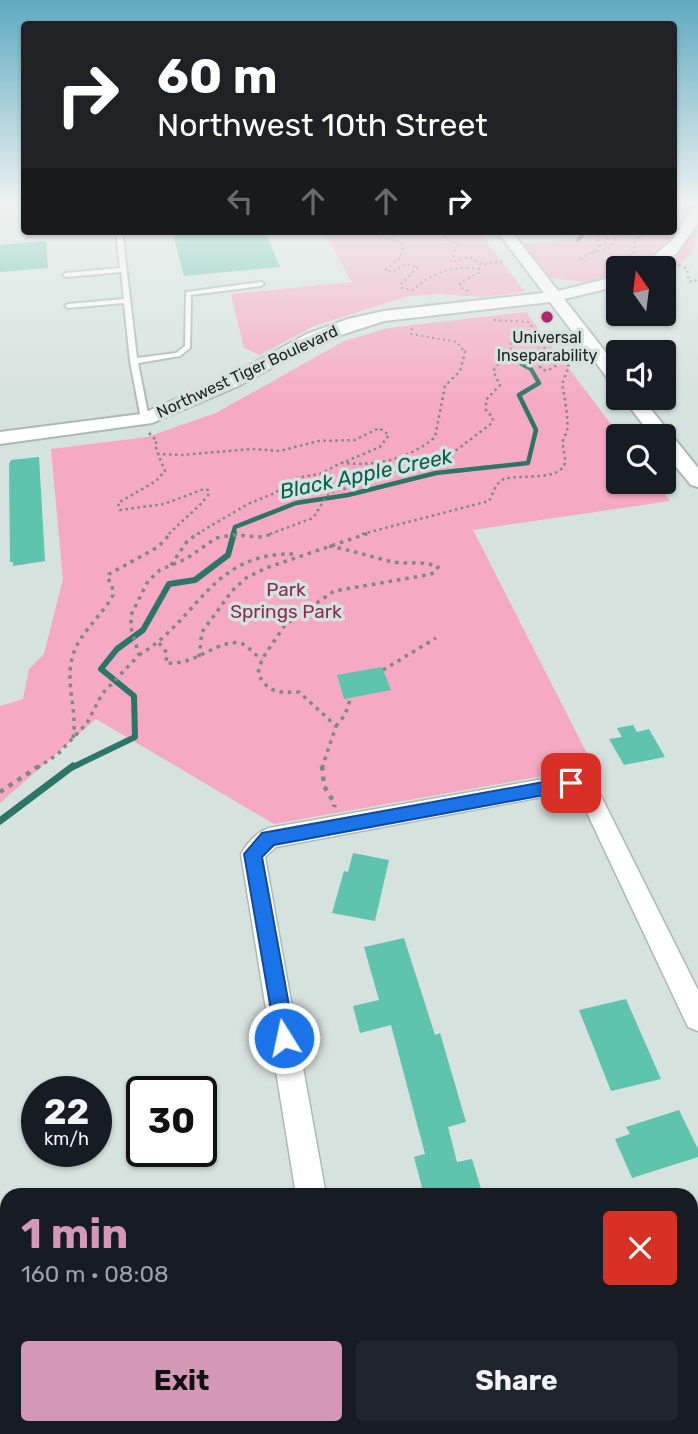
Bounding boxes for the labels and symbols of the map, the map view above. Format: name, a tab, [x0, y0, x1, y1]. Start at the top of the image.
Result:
north arrow	[606, 256, 676, 326]
marker: Universal Inseparability	[539, 309, 555, 325]
street label: Northwest Tiger Boulevard	[154, 321, 341, 422]
place label: Universal Inseparability	[497, 328, 597, 365]
water label: Black Apple Creek	[277, 443, 456, 504]
park label: Park Springs Park	[230, 578, 342, 623]
pin	[541, 753, 601, 813]
position arrow	[247, 1001, 321, 1075]
speed limit sign: 30	[126, 1076, 217, 1167]

